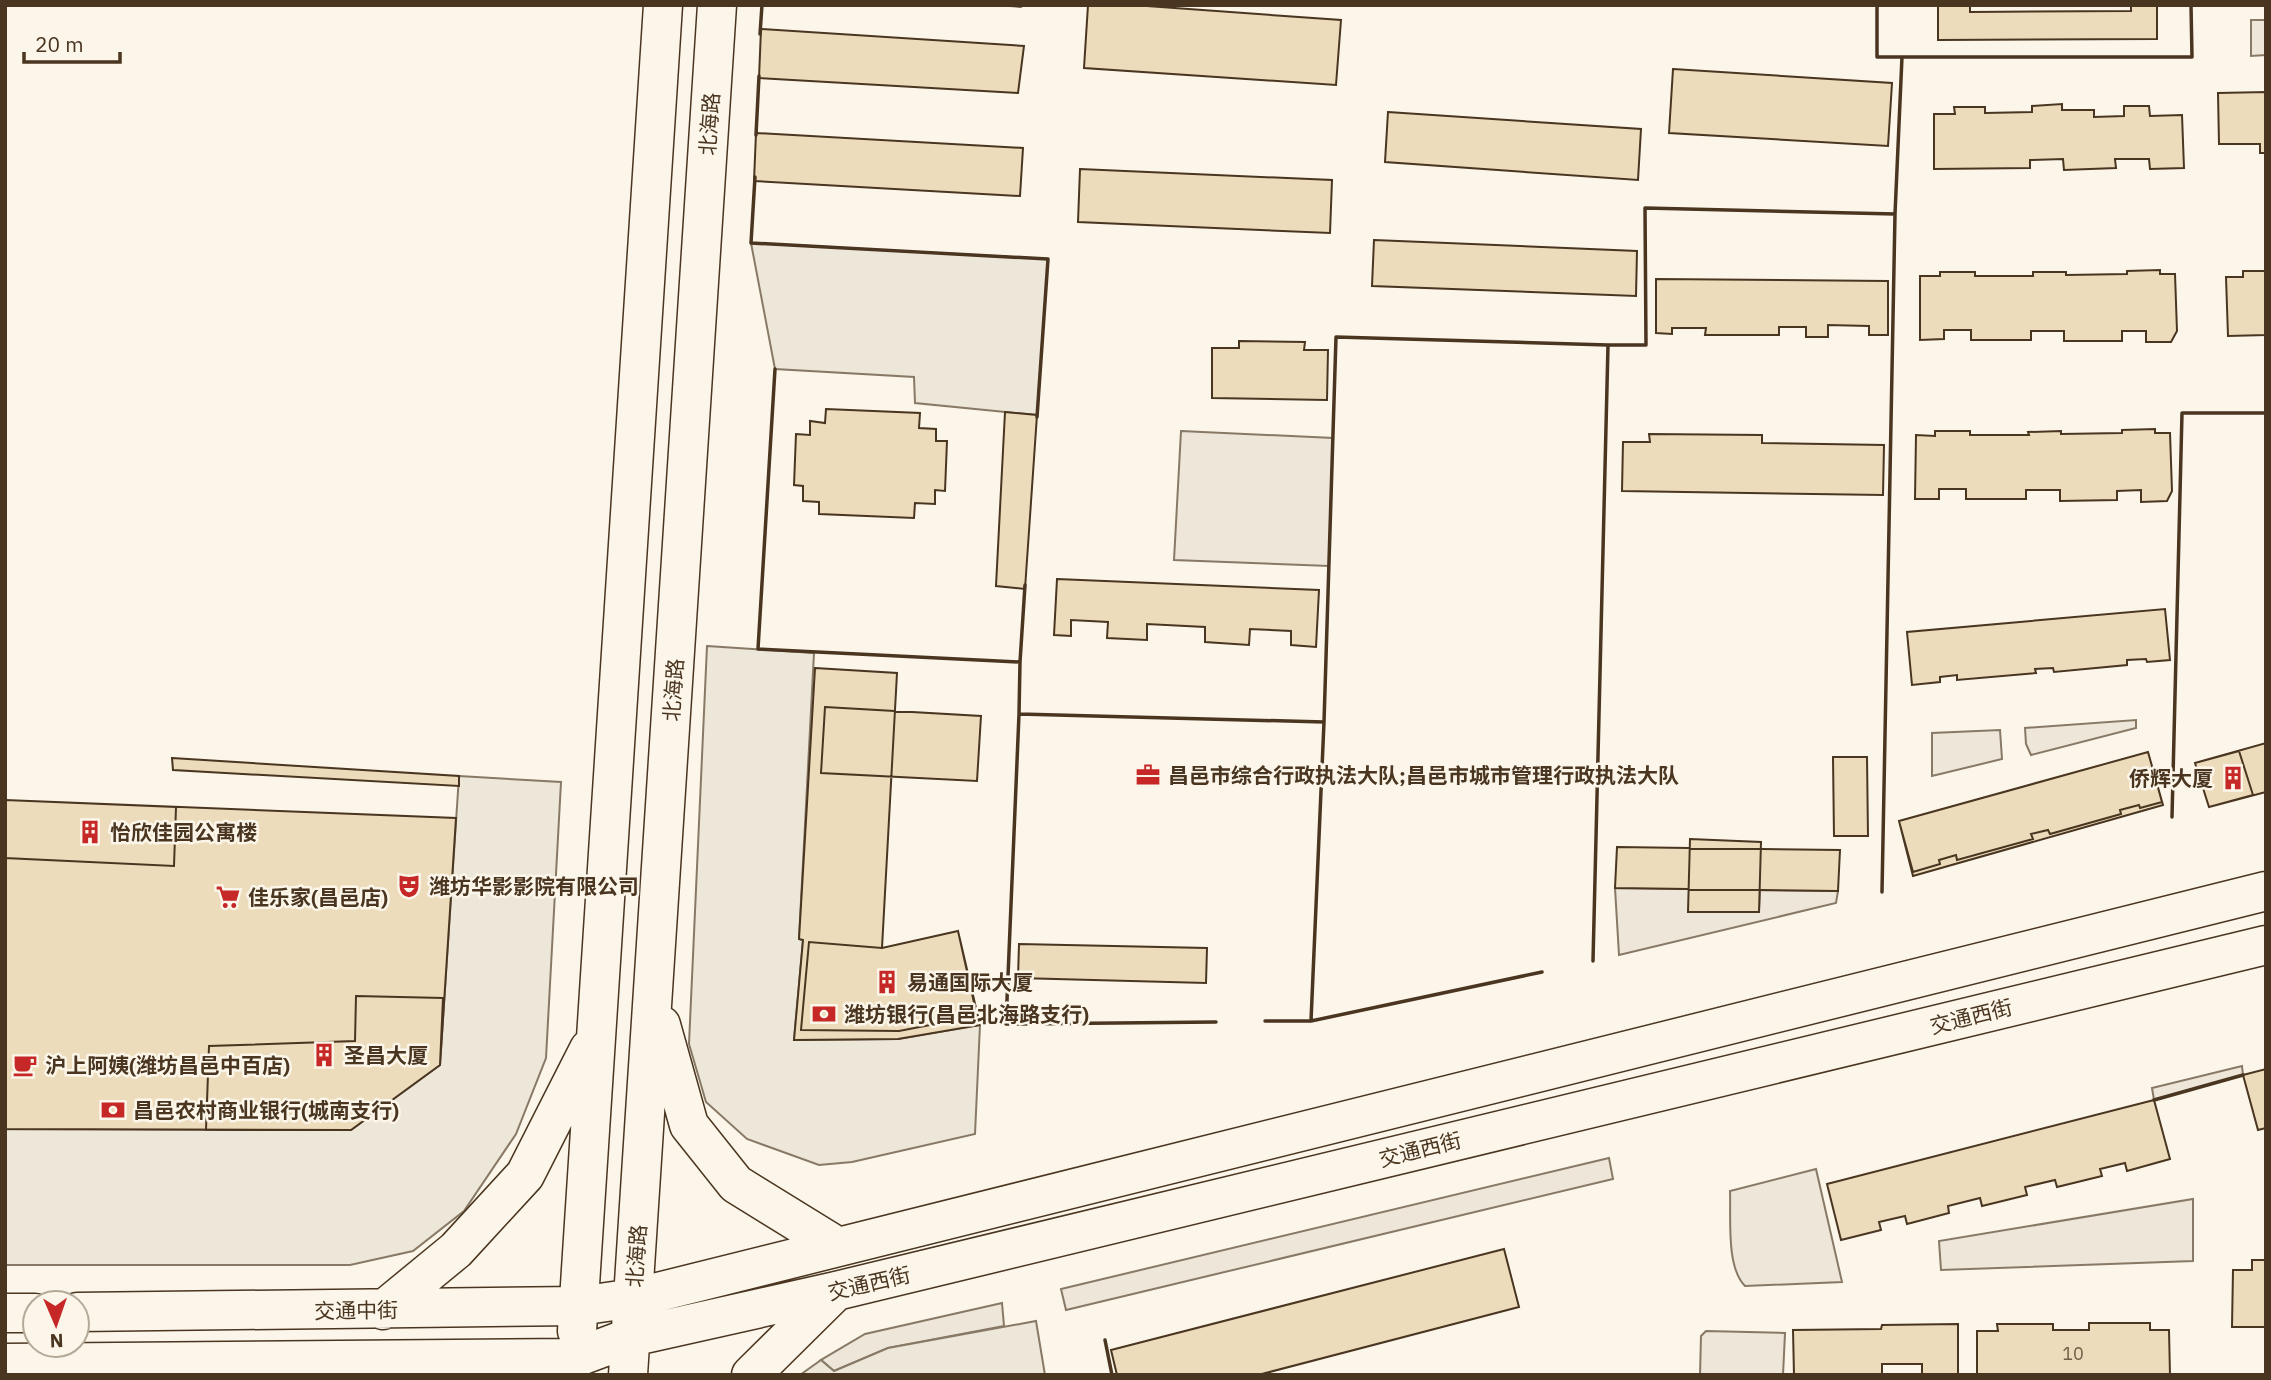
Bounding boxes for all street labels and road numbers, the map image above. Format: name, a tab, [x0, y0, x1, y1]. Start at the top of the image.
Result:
street label: 北海路	[693, 92, 725, 156]
street label: 北海路	[657, 658, 689, 722]
street label: 交通西街	[1927, 992, 2015, 1040]
street label: 交通西街	[1376, 1125, 1464, 1173]
street label: 北海路	[620, 1224, 652, 1288]
street label: 交通西街	[825, 1260, 913, 1306]
street label: 交通中街	[314, 1295, 398, 1325]

